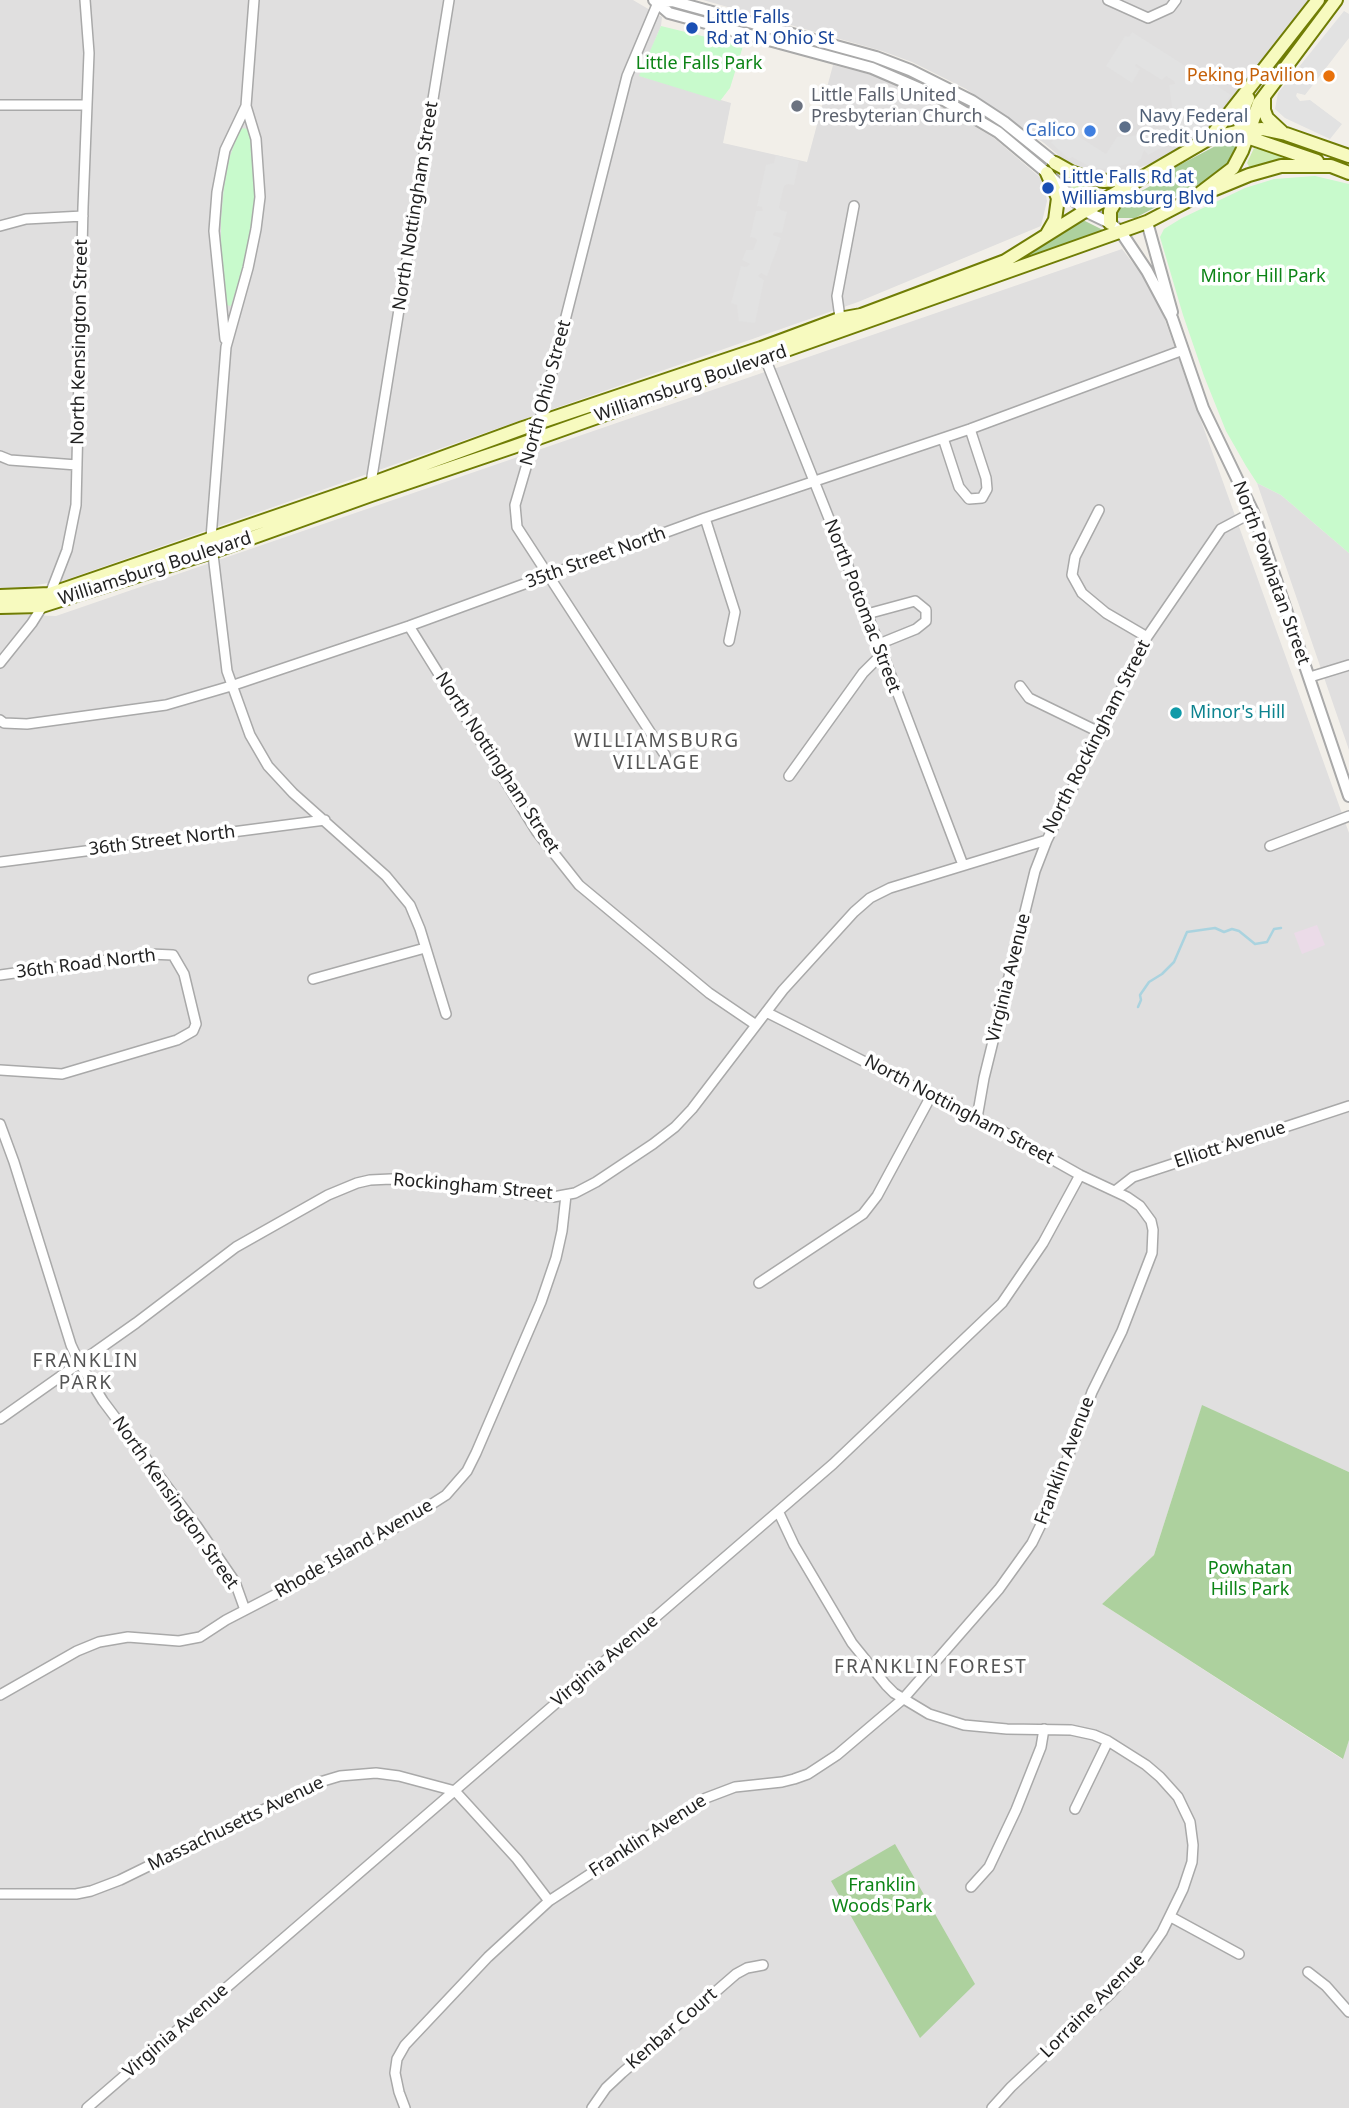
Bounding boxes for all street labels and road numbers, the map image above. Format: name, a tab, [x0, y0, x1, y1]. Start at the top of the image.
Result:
street label: North Nottingham Street	[389, 100, 443, 312]
street label: North Kensington Street	[67, 239, 93, 445]
street label: North Ohio Street	[516, 318, 576, 468]
street label: Williamsburg Boulevard	[592, 341, 790, 427]
street label: North Powhatan Street	[1228, 478, 1314, 668]
street label: North Potomac Street	[819, 516, 905, 696]
street label: 35th Street North	[523, 523, 669, 593]
street label: Williamsburg Boulevard	[56, 528, 254, 610]
street label: North Rockingham Street	[1039, 637, 1155, 837]
street label: North Nottingham Street	[430, 668, 564, 858]
street label: 36th Street North	[88, 821, 236, 861]
street label: Virginia Avenue	[983, 911, 1035, 1045]
street label: 36th Road North	[15, 945, 157, 983]
street label: North Nottingham Street	[860, 1051, 1058, 1169]
street label: Elliott Avenue	[1172, 1117, 1288, 1173]
street label: Rockingham Street	[392, 1169, 554, 1205]
street label: Franklin Avenue	[1031, 1394, 1099, 1528]
street label: North Kensington Street	[107, 1413, 243, 1593]
street label: Rhode Island Avenue	[271, 1495, 437, 1603]
street label: Virginia Avenue	[547, 1610, 663, 1712]
street label: Massachusetts Avenue	[145, 1772, 327, 1876]
street label: Franklin Avenue	[585, 1790, 711, 1882]
street label: Lorraine Avenue	[1036, 1949, 1150, 2063]
street label: Virginia Avenue	[119, 1979, 233, 2083]
street label: Kenbar Court	[622, 1984, 722, 2074]

